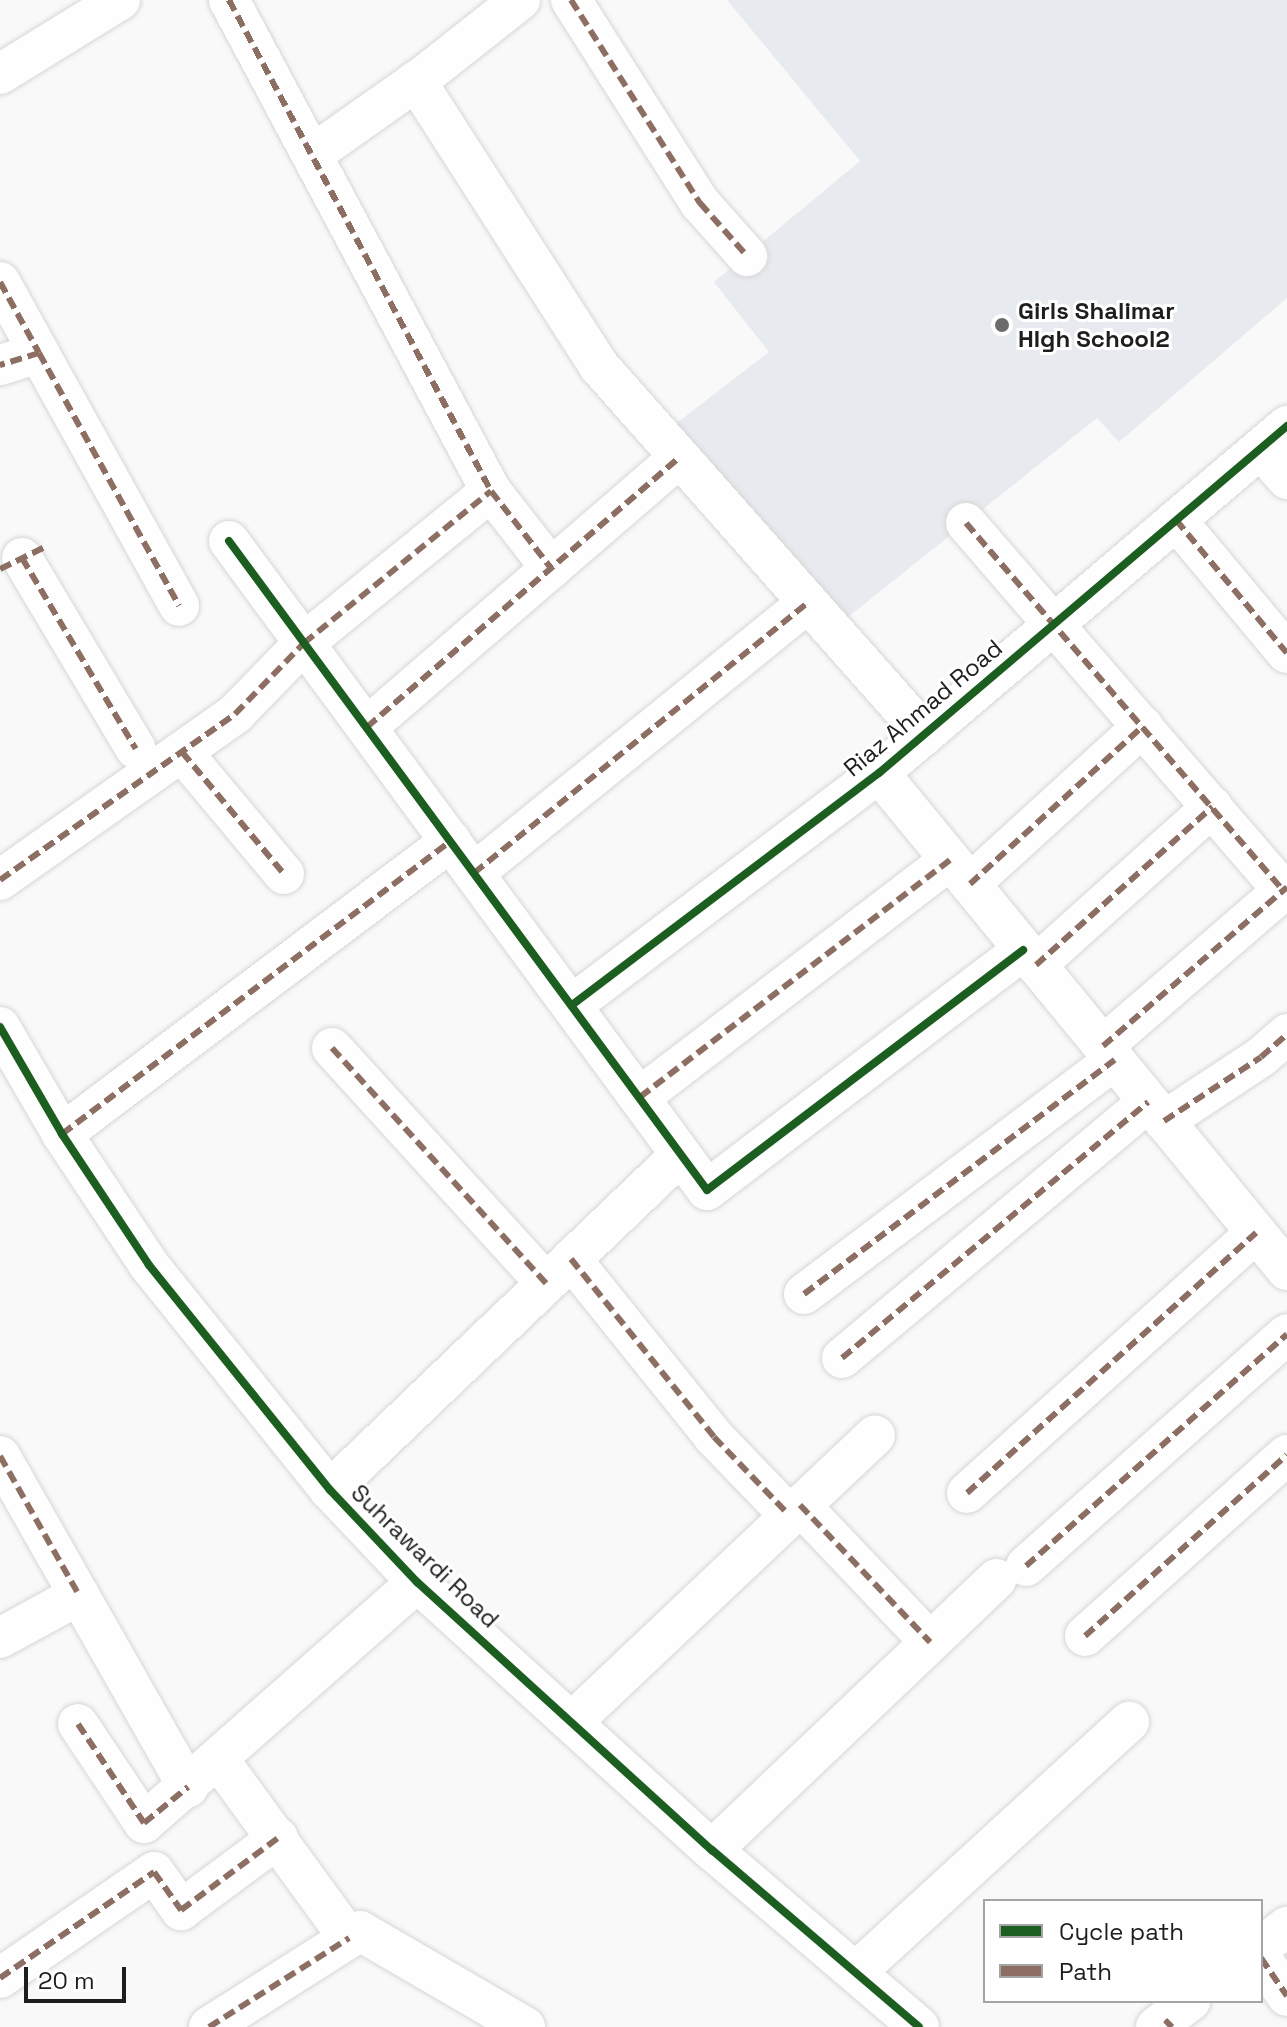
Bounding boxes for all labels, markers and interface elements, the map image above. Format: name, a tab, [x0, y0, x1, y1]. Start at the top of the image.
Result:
place label: Girls Shalimar HIgh School2	[1018, 297, 1175, 353]
marker: Girls Shalimar HIgh School2	[993, 316, 1011, 334]
street label: Riaz Ahmad Road	[838, 633, 1008, 783]
street label: Suhrawardi Road	[345, 1478, 505, 1634]
legend	[983, 1899, 1263, 2003]
text: Cycle path	[1059, 1916, 1184, 1947]
scale bar	[28, 1951, 130, 2001]
text: Path	[1059, 1956, 1112, 1987]
text: 20 m	[38, 1965, 95, 1996]

